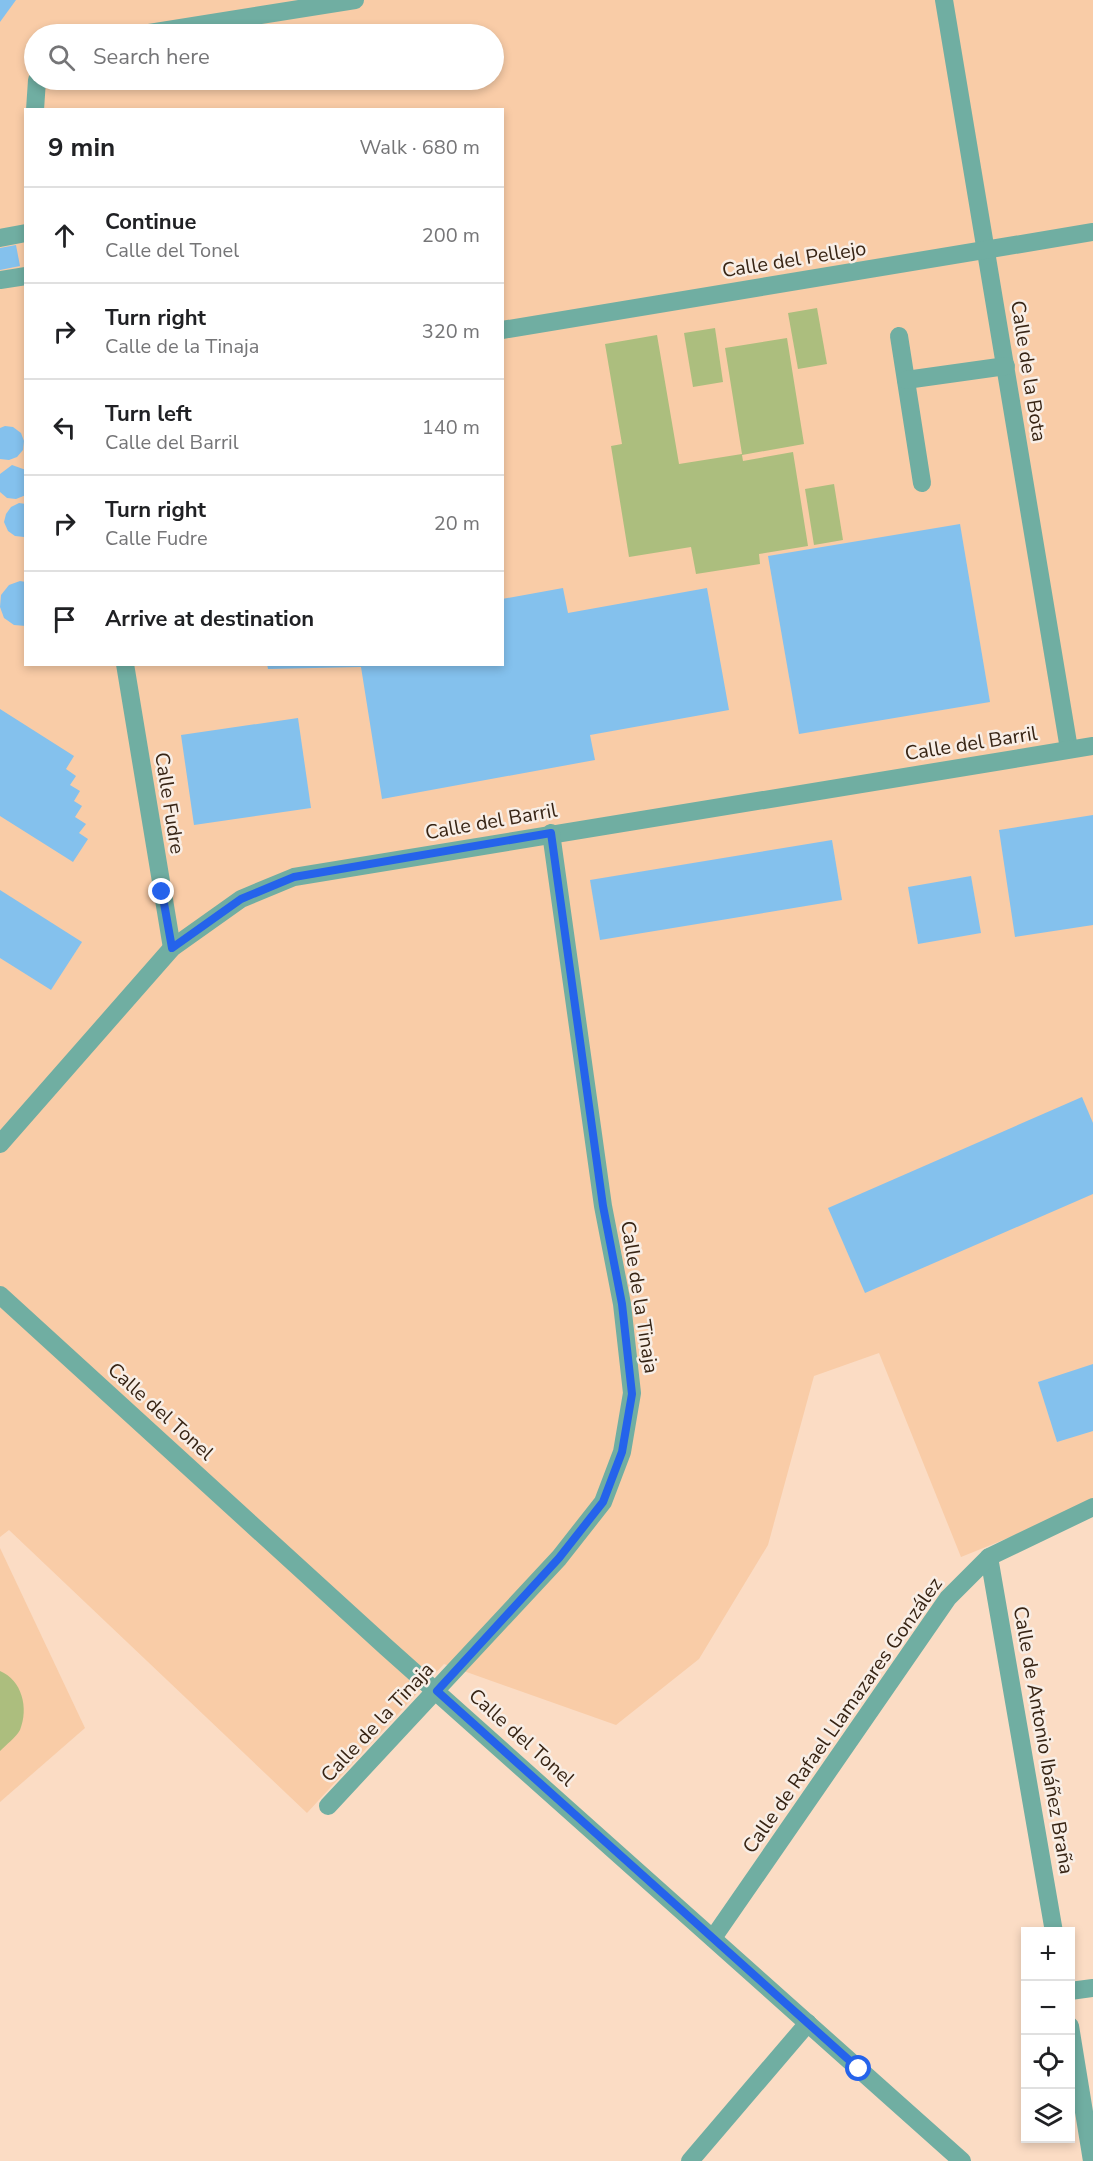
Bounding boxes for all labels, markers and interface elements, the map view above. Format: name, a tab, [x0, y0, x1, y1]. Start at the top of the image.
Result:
search box	[24, 24, 504, 90]
icon: search	[45, 41, 78, 74]
text: Search here	[93, 42, 210, 72]
text: 9 min	[48, 130, 115, 165]
text: Walk · 680 m	[360, 134, 480, 161]
text: Continue	[105, 207, 196, 237]
icon: ahead	[48, 219, 81, 252]
text: 200 m	[422, 222, 480, 249]
street label: Calle del Pellejo	[720, 235, 868, 284]
text: Calle del Tonel	[105, 237, 239, 264]
street label: Calle de la Bota	[1004, 299, 1053, 444]
text: Turn right	[105, 303, 206, 333]
icon: right	[48, 315, 81, 348]
text: 320 m	[422, 318, 480, 345]
text: Calle de la Tinaja	[105, 333, 259, 360]
text: Turn left	[105, 399, 192, 429]
icon: left	[48, 411, 81, 444]
text: 140 m	[422, 414, 480, 441]
text: Calle del Barril	[105, 429, 239, 456]
text: Turn right	[105, 495, 206, 525]
icon: right	[48, 507, 81, 540]
text: 20 m	[434, 510, 480, 537]
text: Calle Fudre	[105, 525, 208, 552]
icon: arrive	[48, 603, 81, 636]
text: Arrive at destination	[105, 604, 314, 634]
street label: Calle del Barril	[903, 720, 1039, 767]
street label: Calle Fudre	[148, 750, 191, 856]
street label: Calle del Barril	[423, 797, 559, 846]
route end	[148, 878, 174, 904]
street label: Calle de la Tinaja	[614, 1219, 665, 1375]
street label: Calle del Tonel	[102, 1356, 220, 1466]
street label: Calle de Rafael Llamazares González	[736, 1572, 948, 1859]
street label: Calle de Antonio Ibáñez Braña	[1007, 1604, 1080, 1876]
street label: Calle de la Tinaja	[315, 1657, 440, 1788]
street label: Calle del Tonel	[463, 1682, 581, 1792]
map controls	[1021, 1927, 1075, 2143]
button: +	[1021, 1927, 1075, 1981]
button: −	[1021, 1981, 1075, 2035]
button: locate	[1021, 2035, 1075, 2089]
route start	[845, 2055, 871, 2081]
button: layers	[1021, 2089, 1075, 2143]

